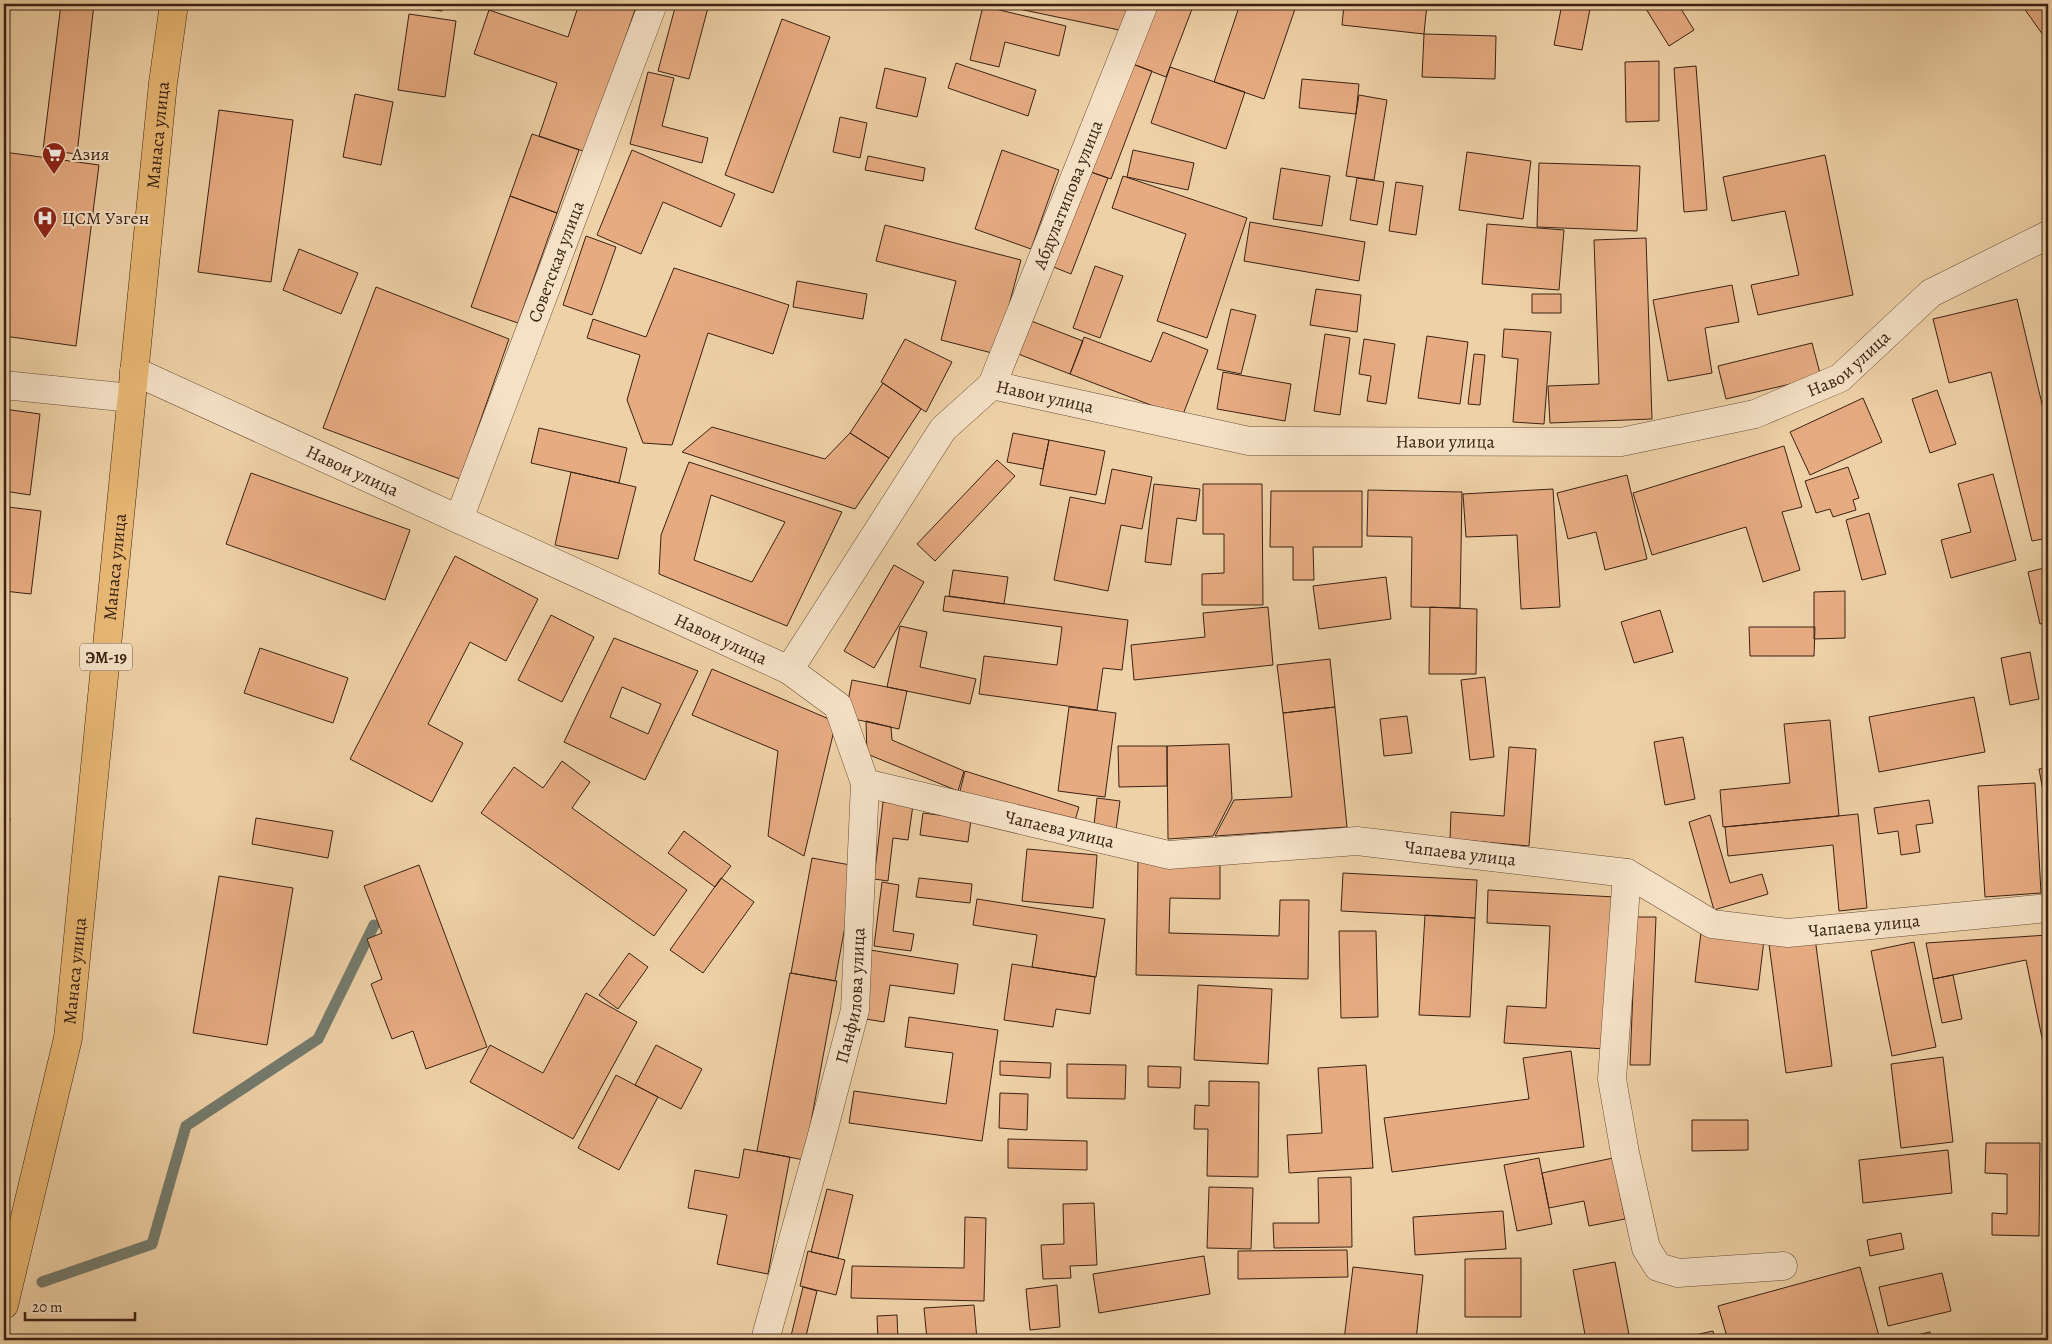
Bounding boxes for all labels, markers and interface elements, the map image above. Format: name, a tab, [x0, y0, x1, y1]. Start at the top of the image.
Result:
street label: Манаса улица	[141, 80, 175, 190]
street label: Абдулатипова улица	[1027, 116, 1109, 274]
supermarket icon: Азия	[41, 141, 67, 175]
place label: Азия	[71, 142, 109, 166]
street label: Советская улица	[522, 197, 590, 326]
hospital icon: ЦСМ Узген	[32, 205, 58, 239]
place label: ЦСМ Узген	[62, 206, 149, 230]
street label: Навои улица	[1803, 325, 1896, 403]
street label: Навои улица	[994, 374, 1097, 419]
street label: Навои улица	[1395, 429, 1495, 454]
street label: Навои улица	[302, 439, 403, 502]
street label: Манаса улица	[98, 511, 132, 622]
street label: Навои улица	[671, 607, 772, 671]
road number: ЭМ-19	[80, 644, 132, 670]
street label: Чапаева улица	[1002, 805, 1118, 854]
street label: Чапаева улица	[1403, 835, 1518, 872]
street label: Чапаева улица	[1807, 908, 1922, 943]
street label: Манаса улица	[57, 915, 92, 1026]
street label: Панфилова улица	[829, 926, 871, 1066]
scale bar	[25, 1289, 135, 1321]
text: 20 m	[32, 1297, 63, 1317]

